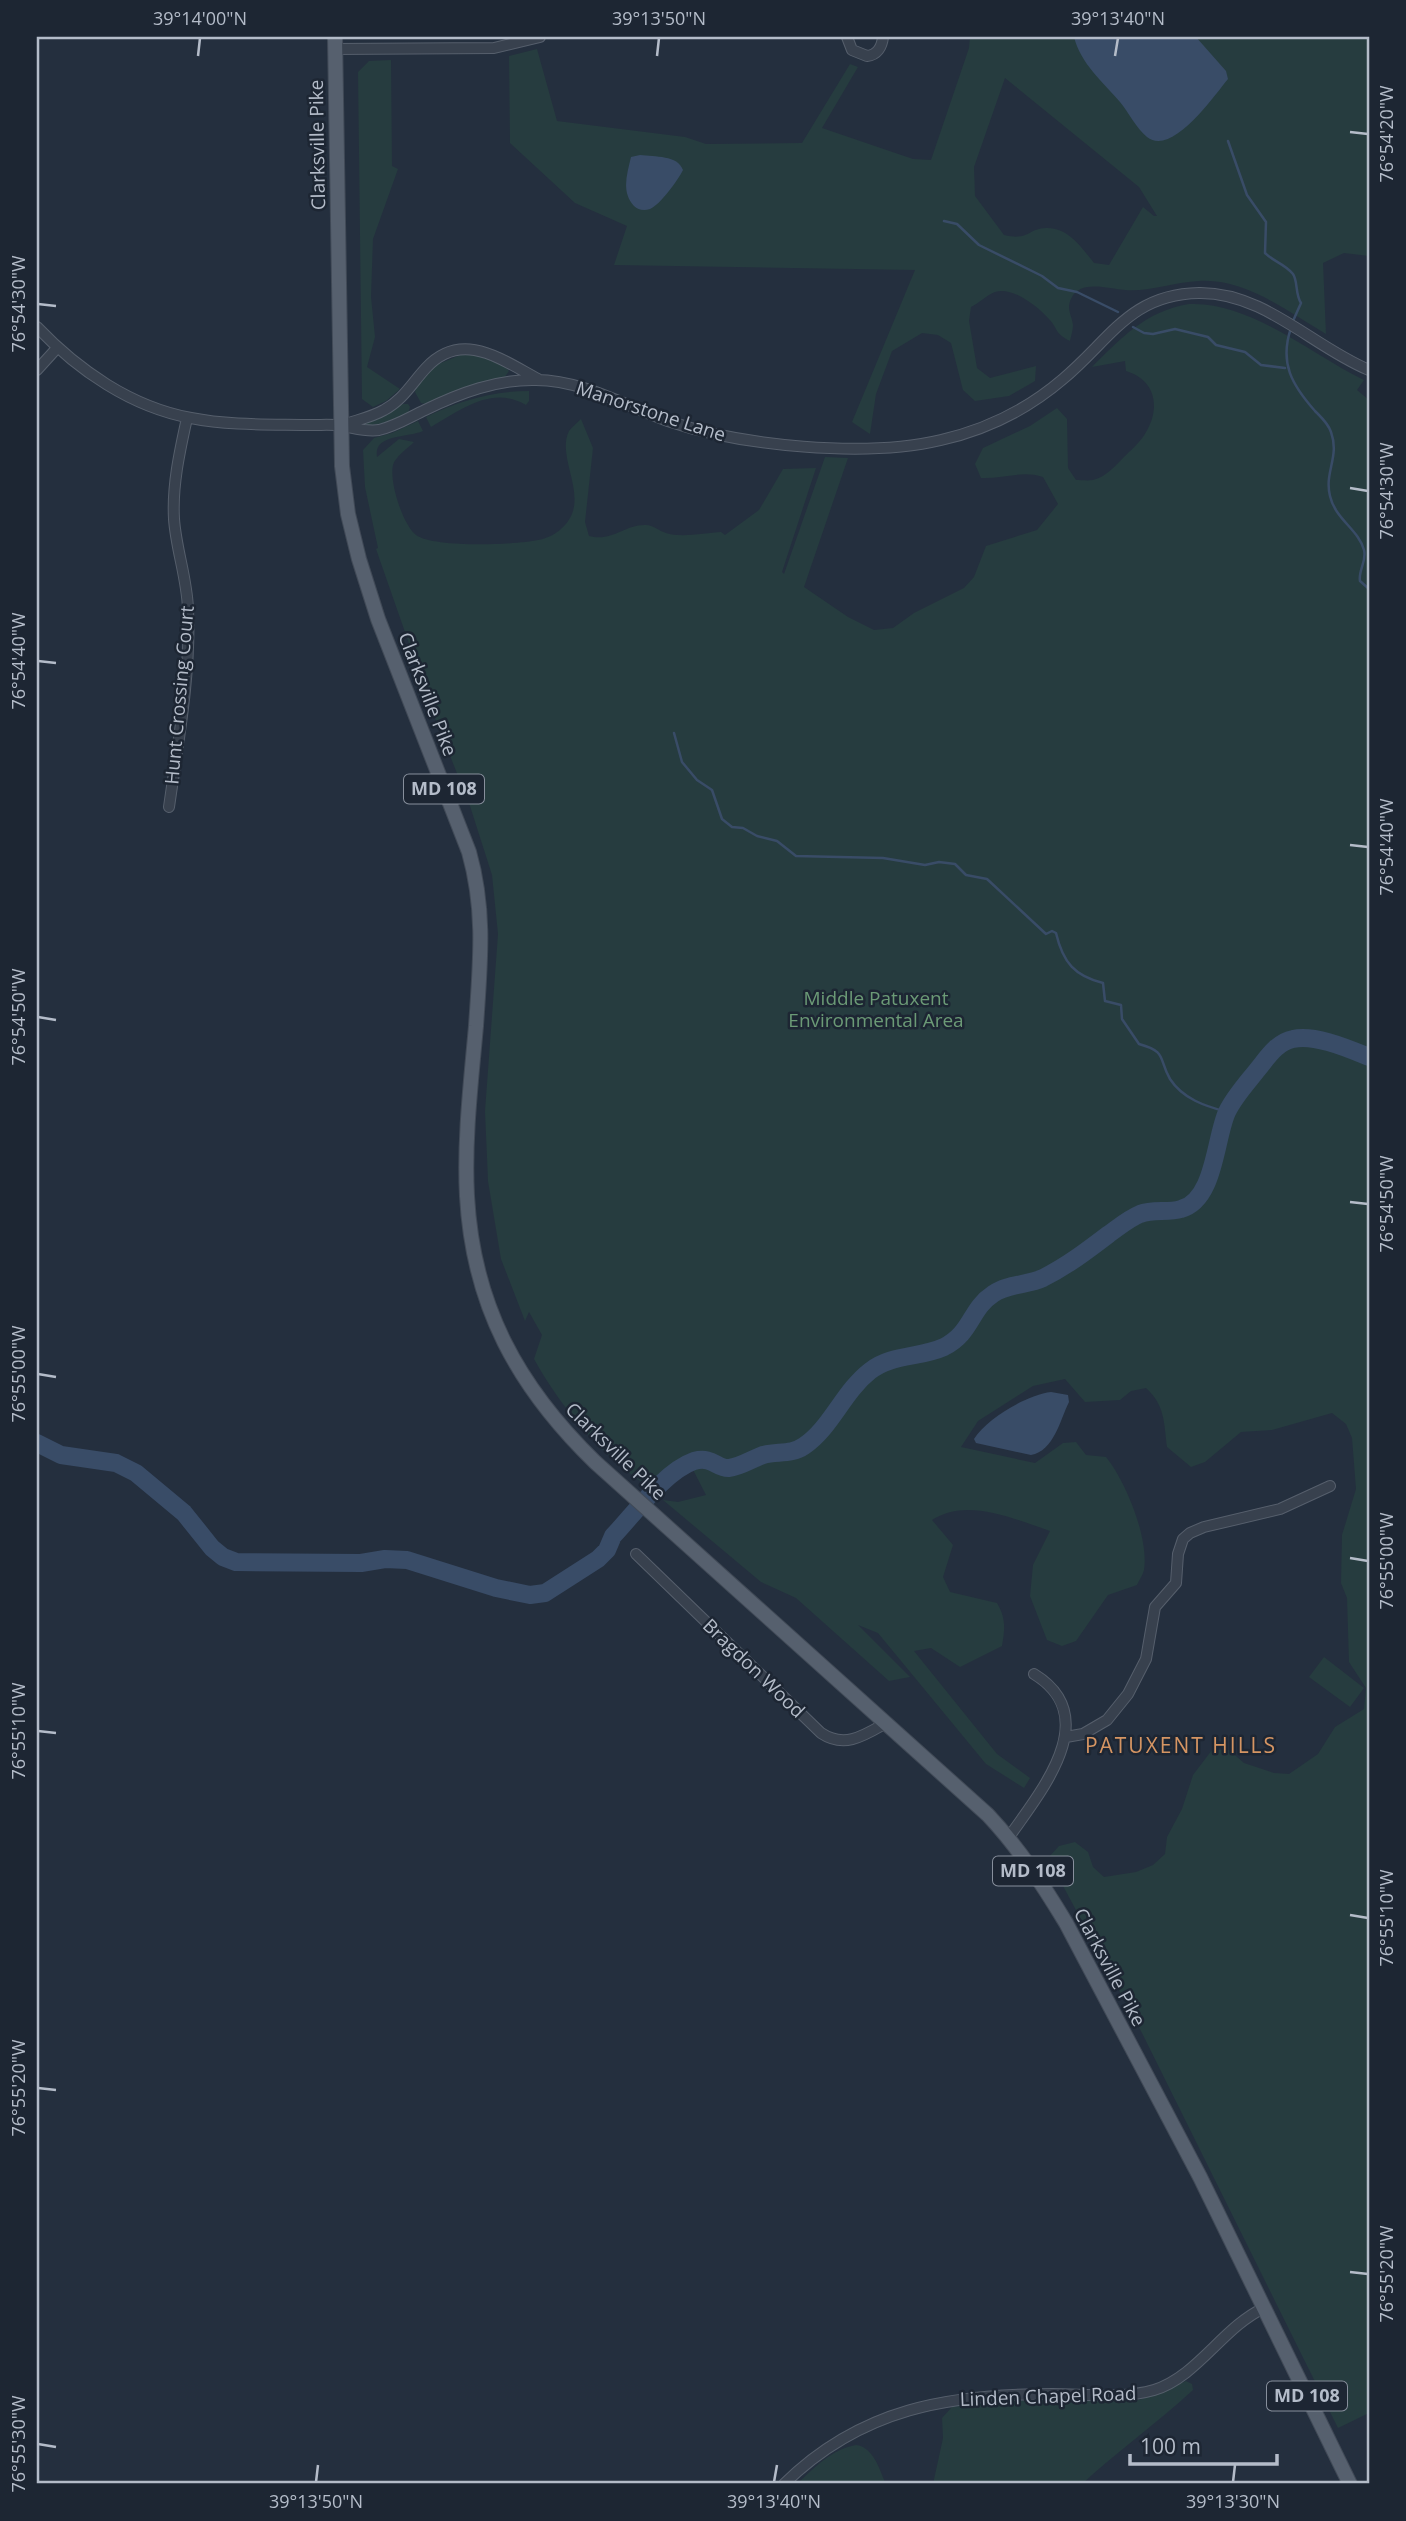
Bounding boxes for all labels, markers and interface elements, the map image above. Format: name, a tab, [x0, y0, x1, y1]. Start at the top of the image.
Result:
text: 39°14'00"N	[153, 6, 247, 30]
text: 39°13'50"N	[612, 6, 706, 30]
text: 39°13'40"N	[1071, 6, 1165, 30]
street label: Clarksville Pike	[303, 80, 331, 210]
text: 76°54'20"W	[1374, 85, 1398, 183]
text: 76°54'30"W	[6, 255, 30, 353]
street label: Manorstone Lane	[573, 375, 729, 447]
text: 76°54'30"W	[1374, 442, 1398, 540]
street label: Hunt Crossing Court	[158, 604, 200, 786]
text: 76°54'40"W	[6, 612, 30, 710]
street label: Clarksville Pike	[392, 628, 464, 760]
road number: MD 108	[404, 774, 484, 804]
text: 76°54'40"W	[1374, 798, 1398, 896]
text: 76°54'50"W	[6, 968, 30, 1066]
park label: Middle Patuxent Environmental Area	[788, 985, 964, 1033]
text: 76°54'50"W	[1374, 1155, 1398, 1253]
text: 76°55'00"W	[6, 1325, 30, 1423]
street label: Clarksville Pike	[560, 1396, 672, 1506]
text: 76°55'00"W	[1374, 1512, 1398, 1610]
street label: Bragdon Wood	[697, 1613, 811, 1723]
text: 76°55'10"W	[6, 1682, 30, 1780]
district label: PATUXENT HILLS	[1085, 1731, 1277, 1759]
road number: MD 108	[993, 1856, 1073, 1885]
text: 76°55'10"W	[1374, 1869, 1398, 1967]
street label: Clarksville Pike	[1068, 1903, 1152, 2031]
text: 76°55'20"W	[6, 2039, 30, 2137]
text: 76°55'20"W	[1374, 2225, 1398, 2323]
street label: Linden Chapel Road	[959, 2380, 1137, 2412]
road number: MD 108	[1267, 2382, 1347, 2410]
text: 76°55'30"W	[6, 2395, 30, 2493]
scale bar	[1130, 2423, 1276, 2467]
text: 100 m	[1140, 2432, 1201, 2460]
text: 39°13'50"N	[269, 2489, 363, 2513]
text: 39°13'40"N	[727, 2489, 821, 2513]
text: 39°13'30"N	[1186, 2489, 1280, 2513]

